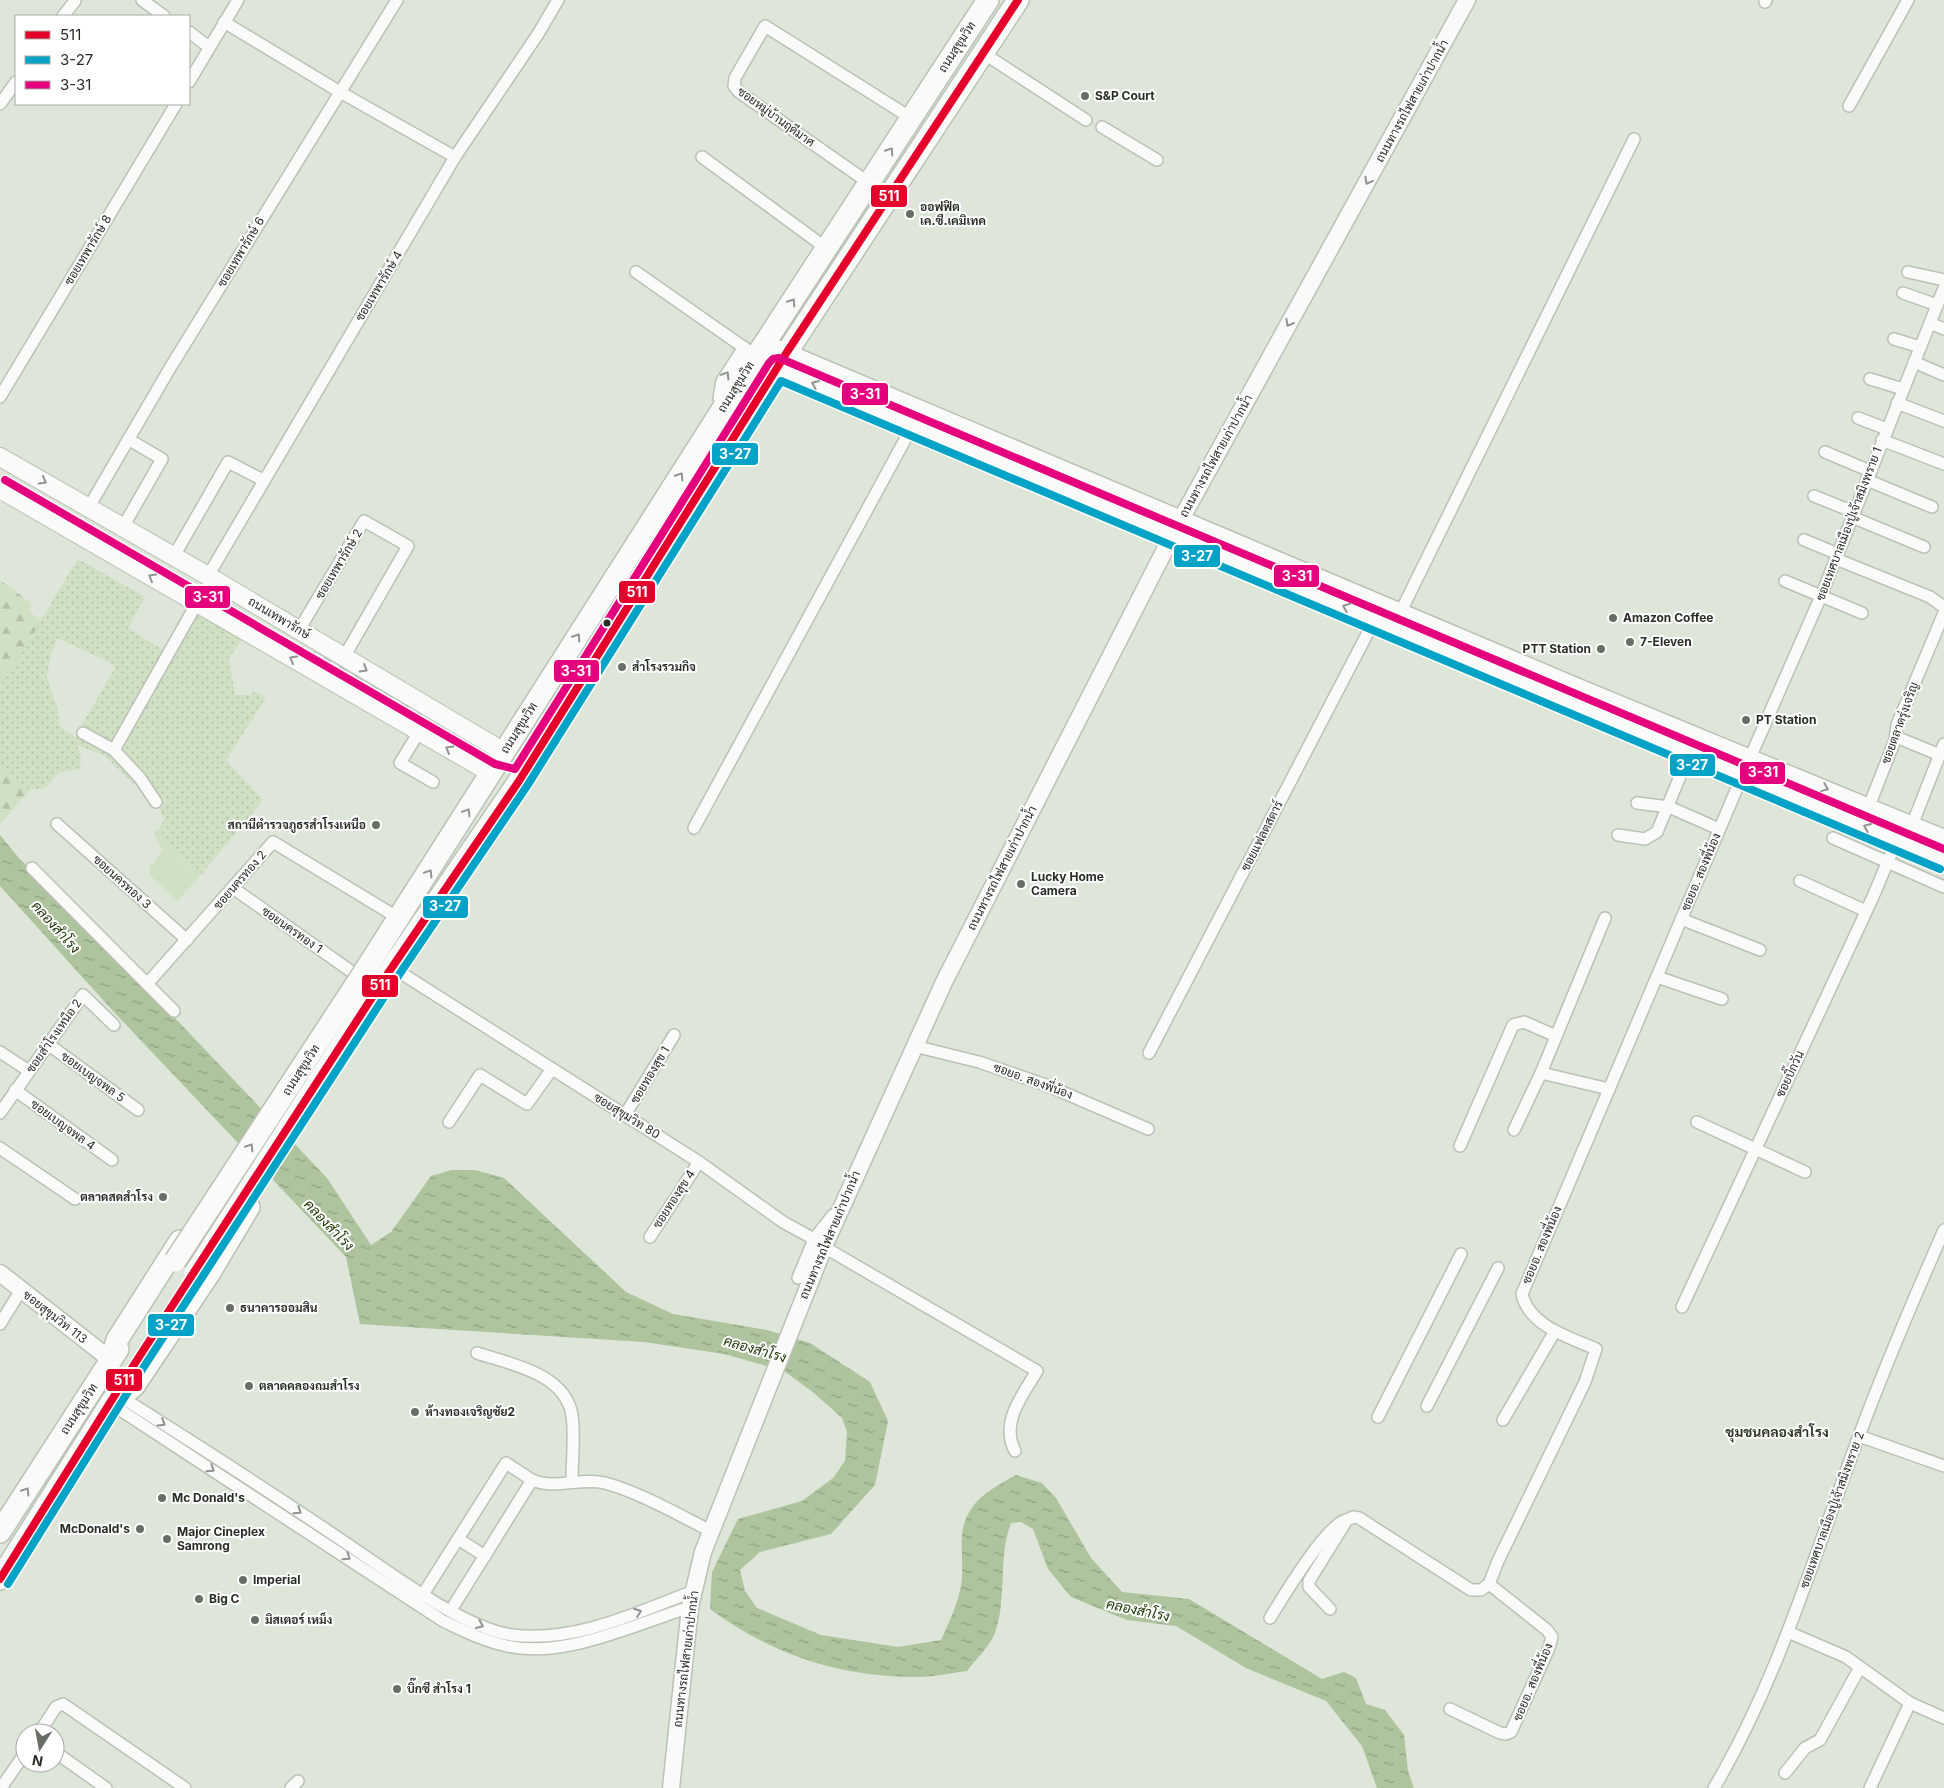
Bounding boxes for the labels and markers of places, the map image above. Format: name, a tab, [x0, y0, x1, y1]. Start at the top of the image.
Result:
place label: S&P Court	[1095, 88, 1155, 103]
marker: S&P Court	[1079, 90, 1091, 102]
place label: ออฟฟิต เค.ซี.เคมิเทค	[920, 199, 986, 228]
marker: ออฟฟิต เค.ซี.เคมิเทค	[904, 208, 916, 220]
place label: Amazon Coffee	[1623, 610, 1714, 625]
marker: Amazon Coffee	[1607, 612, 1619, 624]
unlabelled marker	[602, 618, 612, 628]
place label: 7-Eleven	[1640, 634, 1692, 649]
marker: 7-Eleven	[1624, 636, 1636, 648]
place label: PTT Station	[1523, 641, 1591, 656]
marker: PTT Station	[1595, 643, 1607, 655]
place label: สำโรงรวมกิจ	[632, 659, 696, 674]
marker: สำโรงรวมกิจ	[616, 661, 628, 673]
place label: PT Station	[1756, 712, 1816, 727]
marker: PT Station	[1740, 714, 1752, 726]
place label: สถานีตำรวจภูธรสำโรงเหนือ	[228, 817, 366, 833]
marker: สถานีตำรวจภูธรสำโรงเหนือ	[370, 819, 382, 831]
place label: Lucky Home Camera	[1031, 869, 1104, 898]
marker: Lucky Home Camera	[1015, 878, 1027, 890]
place label: ตลาดสดสำโรง	[80, 1189, 153, 1204]
marker: ตลาดสดสำโรง	[157, 1191, 169, 1203]
place label: ธนาคารออมสิน	[240, 1300, 318, 1315]
marker: ธนาคารออมสิน	[224, 1302, 236, 1314]
place label: ตลาดคลองถมสำโรง	[259, 1378, 360, 1393]
marker: ตลาดคลองถมสำโรง	[243, 1380, 255, 1392]
place label: ห้างทองเจริญชัย2	[425, 1404, 515, 1419]
marker: ห้างทองเจริญชัย2	[409, 1406, 421, 1418]
place label: Mc Donald's	[172, 1490, 245, 1505]
marker: Mc Donald's	[156, 1492, 168, 1504]
place label: McDonald's	[60, 1521, 130, 1536]
marker: McDonald's	[134, 1523, 146, 1535]
place label: Major Cineplex Samrong	[177, 1524, 265, 1553]
marker: Major Cineplex Samrong	[161, 1533, 173, 1545]
place label: Imperial	[253, 1572, 300, 1587]
marker: Imperial	[237, 1574, 249, 1586]
place label: Big C	[209, 1591, 240, 1606]
marker: Big C	[193, 1593, 205, 1605]
place label: มิสเตอร์ เหม็ง	[265, 1612, 332, 1627]
marker: มิสเตอร์ เหม็ง	[249, 1614, 261, 1626]
place label: บิ๊กซี สำโรง 1	[407, 1677, 471, 1696]
marker: บิ๊กซี สำโรง 1	[391, 1683, 403, 1695]

